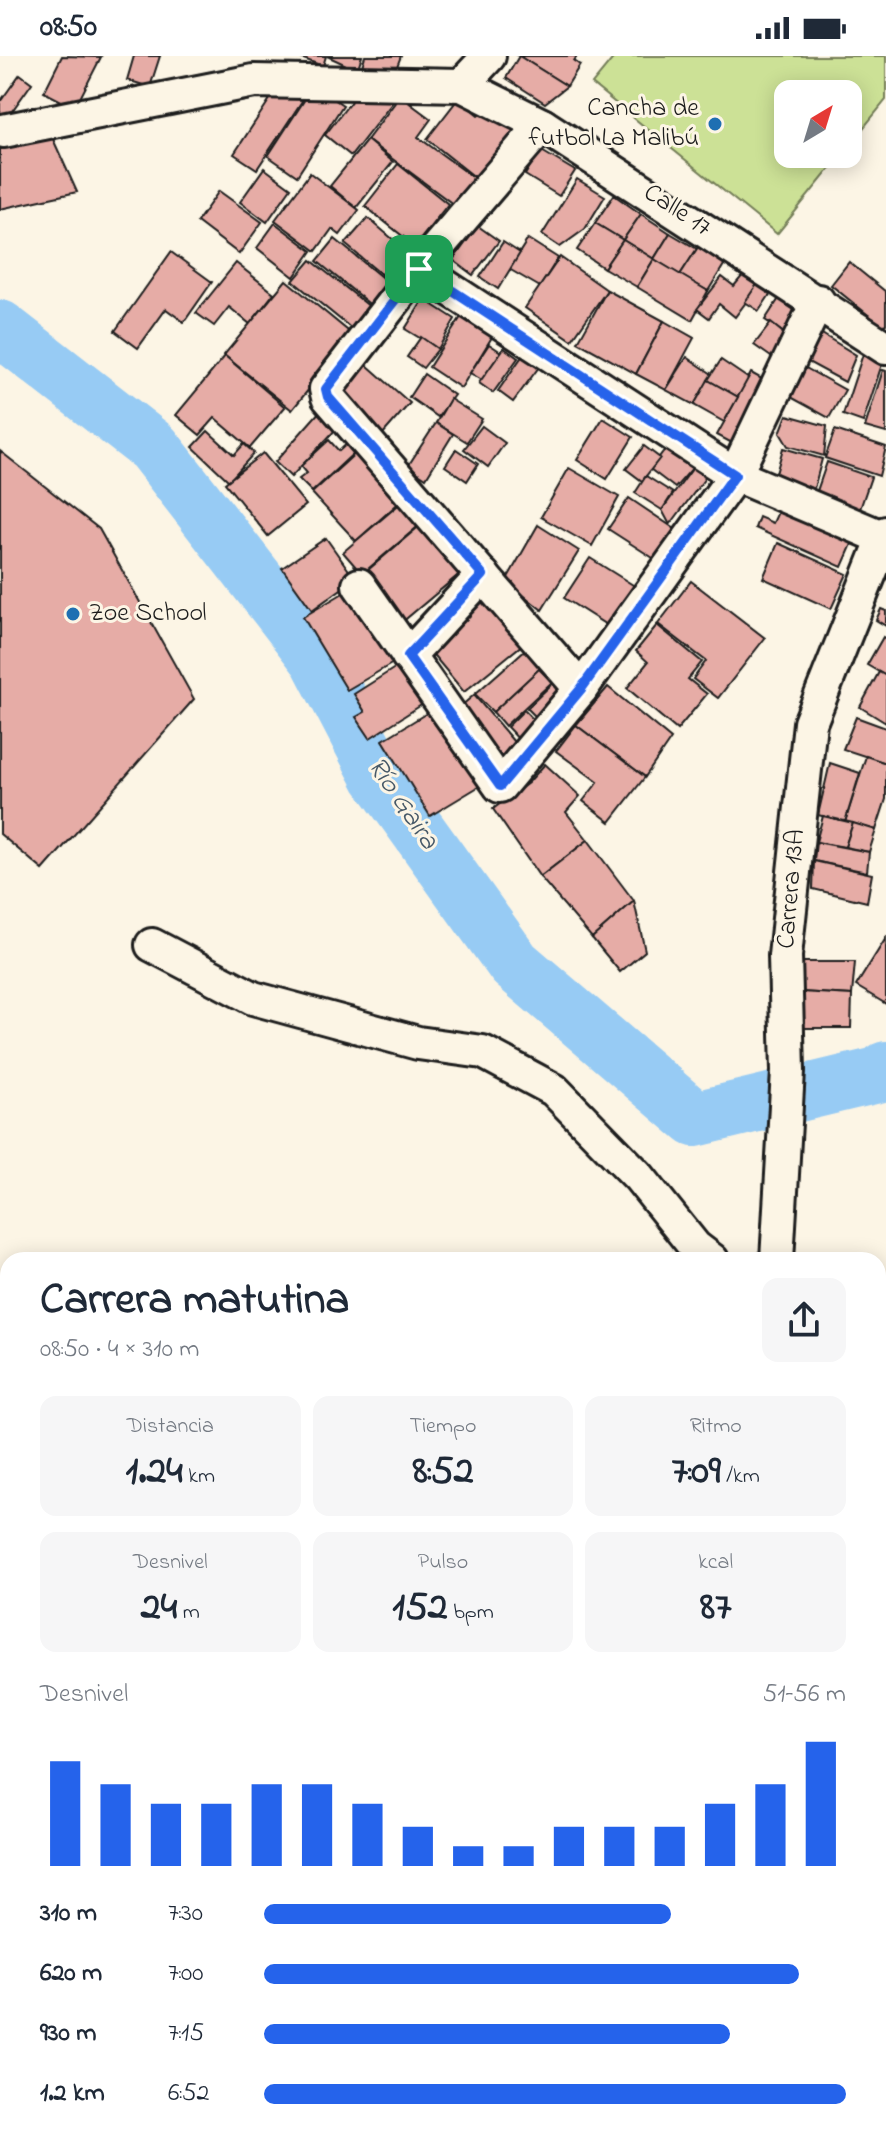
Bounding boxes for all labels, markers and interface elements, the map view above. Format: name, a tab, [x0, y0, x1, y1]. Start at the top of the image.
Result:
text: 08:50	[40, 6, 97, 50]
north arrow	[774, 80, 862, 168]
map controls	[774, 80, 862, 168]
place label: Cancha de futbol La Malibú	[529, 90, 699, 158]
marker: Cancha de futbol La Malibú	[706, 115, 724, 133]
street label: Calle 17	[636, 175, 719, 247]
pin	[385, 235, 453, 303]
icon: arrive	[397, 247, 441, 291]
place label: Zoe School	[89, 595, 207, 633]
marker: Zoe School	[64, 605, 82, 623]
water label: Río Gaira	[356, 750, 448, 859]
street label: Carrera 13A	[768, 828, 816, 950]
text: Carrera matutina	[40, 1269, 349, 1333]
button: share	[762, 1278, 846, 1362]
text: 08:50 · 4 × 310 m	[40, 1331, 200, 1369]
text: Distancia	[127, 1411, 214, 1443]
text: Tiempo	[410, 1411, 476, 1443]
text: Ritmo	[690, 1411, 742, 1443]
text: 1.24	[126, 1443, 183, 1502]
text: 8:52	[412, 1443, 474, 1502]
text: 7:09	[672, 1443, 721, 1502]
text: km	[183, 1461, 215, 1493]
text: /km	[721, 1461, 760, 1493]
text: Desnivel	[133, 1547, 208, 1579]
text: Pulso	[418, 1547, 468, 1579]
text: kcal	[698, 1547, 733, 1579]
text: 24	[141, 1579, 177, 1638]
text: 152	[392, 1579, 448, 1638]
text: 87	[700, 1579, 731, 1638]
text: m	[177, 1597, 200, 1629]
text: bpm	[448, 1597, 494, 1629]
text: Desnivel	[40, 1676, 128, 1714]
text: 51–56 m	[762, 1676, 846, 1714]
text: 310 m	[40, 1895, 97, 1933]
text: 7:30	[168, 1895, 203, 1933]
text: 620 m	[40, 1955, 102, 1993]
text: 7:00	[168, 1955, 203, 1993]
text: 930 m	[40, 2015, 96, 2053]
text: 7:15	[168, 2015, 204, 2053]
text: 1.2 km	[40, 2075, 105, 2113]
text: 6:52	[168, 2075, 209, 2113]

